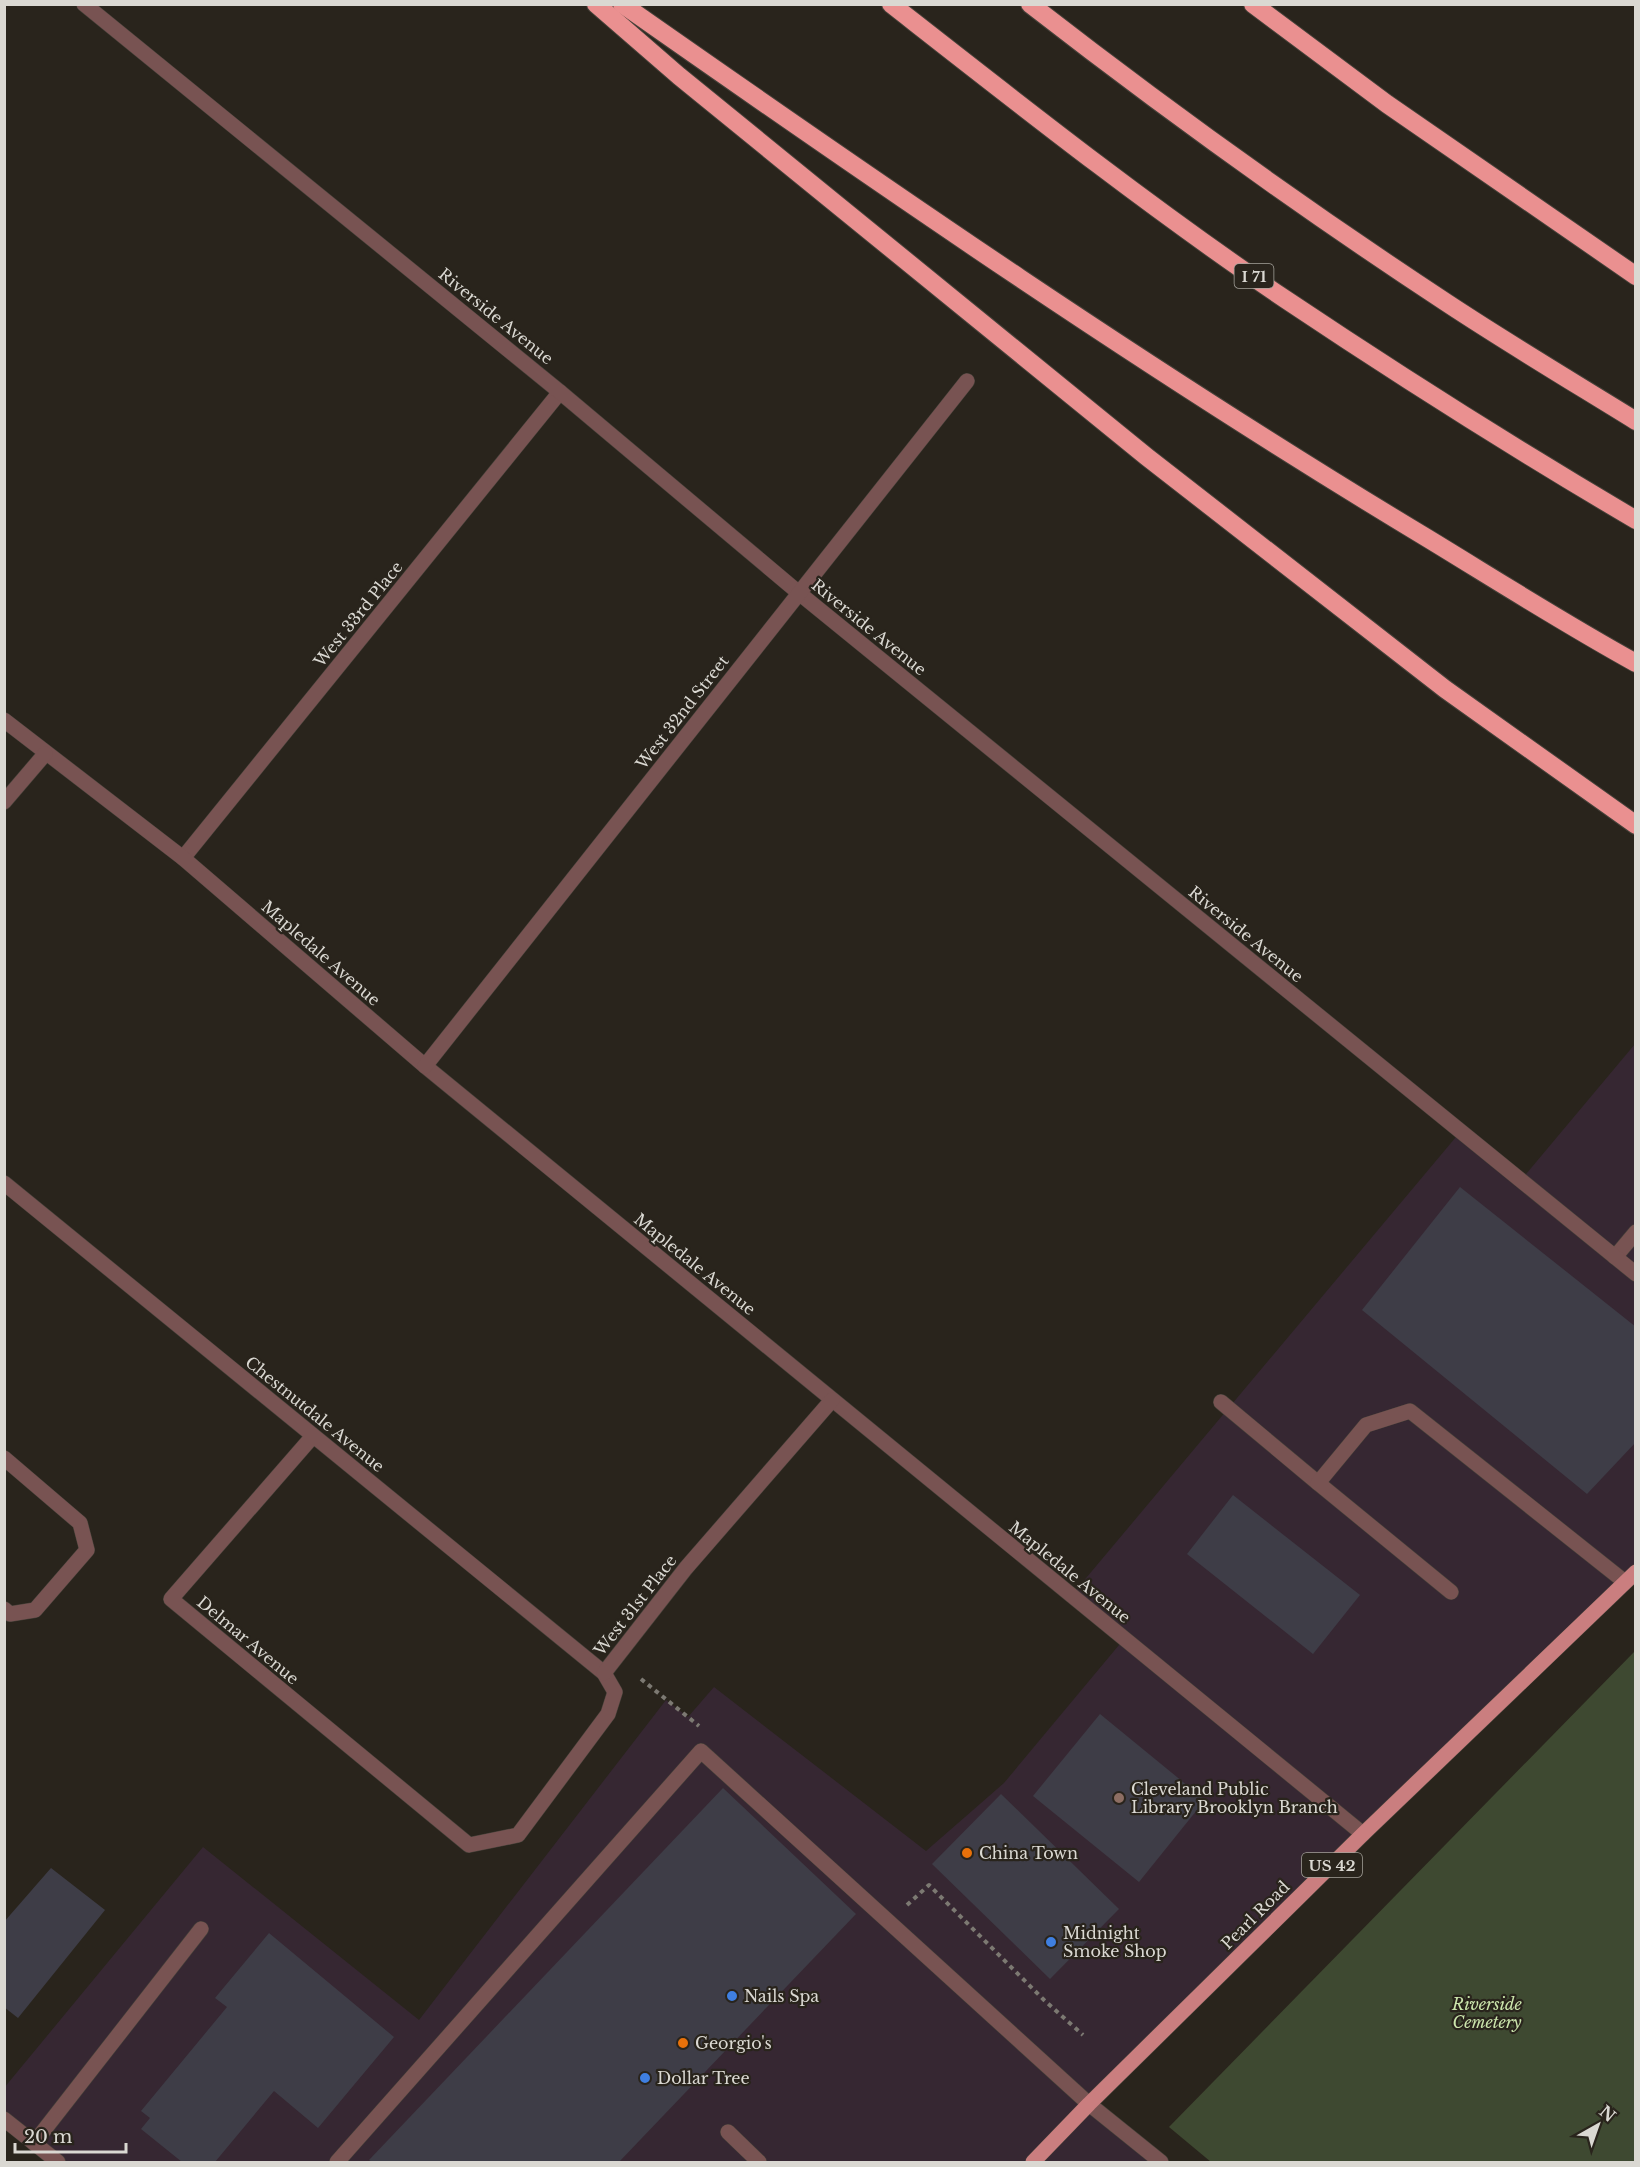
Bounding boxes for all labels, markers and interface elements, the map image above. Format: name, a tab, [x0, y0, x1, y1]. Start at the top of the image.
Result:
street label: Riverside Avenue	[435, 264, 557, 368]
road number: I 71	[1234, 264, 1274, 288]
street label: West 33rd Place	[309, 557, 407, 672]
street label: Riverside Avenue	[808, 575, 930, 679]
street label: West 32nd Street	[631, 651, 733, 774]
street label: Riverside Avenue	[1185, 882, 1307, 986]
street label: Mapledale Avenue	[258, 896, 384, 1010]
street label: Mapledale Avenue	[630, 1209, 760, 1319]
street label: Chestnutdale Avenue	[241, 1352, 389, 1476]
street label: Mapledale Avenue	[1005, 1517, 1135, 1627]
street label: West 31st Place	[589, 1551, 681, 1660]
street label: Delmar Avenue	[193, 1592, 303, 1688]
place label: Cleveland Public Library Brooklyn Branch	[1131, 1779, 1338, 1817]
marker: Cleveland Public Library Brooklyn Branch	[1112, 1791, 1126, 1805]
place label: China Town	[979, 1843, 1078, 1863]
marker: China Town	[960, 1846, 974, 1860]
road number: US 42	[1302, 1853, 1362, 1877]
street label: Pearl Road	[1217, 1876, 1294, 1953]
place label: Midnight Smoke Shop	[1063, 1923, 1167, 1961]
marker: Midnight Smoke Shop	[1044, 1935, 1058, 1949]
place label: Nails Spa	[744, 1986, 819, 2006]
marker: Nails Spa	[725, 1989, 739, 2003]
park label: Riverside Cemetery	[1451, 1994, 1523, 2032]
place label: Georgio's	[695, 2033, 772, 2053]
marker: Georgio's	[676, 2036, 690, 2050]
place label: Dollar Tree	[657, 2068, 750, 2088]
marker: Dollar Tree	[638, 2071, 652, 2085]
north arrow	[1568, 2095, 1628, 2155]
text: N	[1595, 2101, 1620, 2126]
scale bar	[15, 2116, 126, 2154]
text: 20 m	[24, 2126, 72, 2148]

